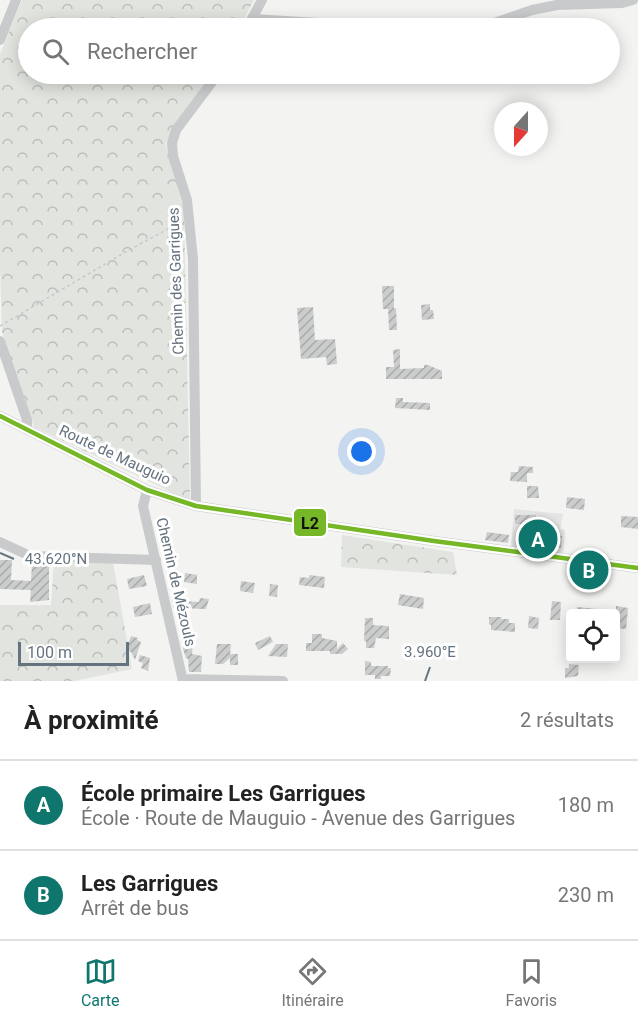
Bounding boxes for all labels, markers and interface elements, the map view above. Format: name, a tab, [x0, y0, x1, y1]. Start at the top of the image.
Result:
search box	[18, 18, 620, 84]
icon: search	[39, 35, 72, 68]
text: Rechercher	[87, 39, 198, 64]
north arrow	[494, 102, 548, 156]
street label: Chemin des Garrigues	[164, 207, 188, 355]
street label: Route de Mauguio	[56, 421, 174, 489]
your location	[347, 437, 376, 466]
line badge: L2	[293, 508, 327, 537]
text: L2	[301, 514, 319, 533]
street label: Chemin de Mézouls	[152, 516, 200, 648]
pin: A	[518, 516, 558, 562]
pin: B	[570, 548, 608, 592]
text: 43.620°N	[25, 550, 87, 568]
map controls	[566, 609, 620, 663]
button: locate	[566, 609, 620, 663]
scale bar	[18, 639, 129, 666]
text: 100 m	[27, 643, 72, 662]
text: 3.960°E	[404, 643, 456, 661]
text: À proximité	[24, 705, 158, 735]
text: 2 résultats	[520, 708, 614, 732]
text: École primaire Les Garrigues	[81, 781, 366, 806]
text: A	[37, 793, 50, 817]
text: 180 m	[558, 793, 614, 817]
text: École · Route de Mauguio - Avenue des Garrigues	[81, 806, 515, 830]
text: Les Garrigues	[81, 871, 218, 896]
text: B	[37, 883, 50, 907]
text: 230 m	[558, 883, 614, 907]
text: Arrêt de bus	[81, 896, 189, 920]
tab: Carte	[81, 955, 120, 1010]
tab: Itinéraire	[281, 955, 344, 1010]
tab: Favoris	[506, 955, 557, 1010]

